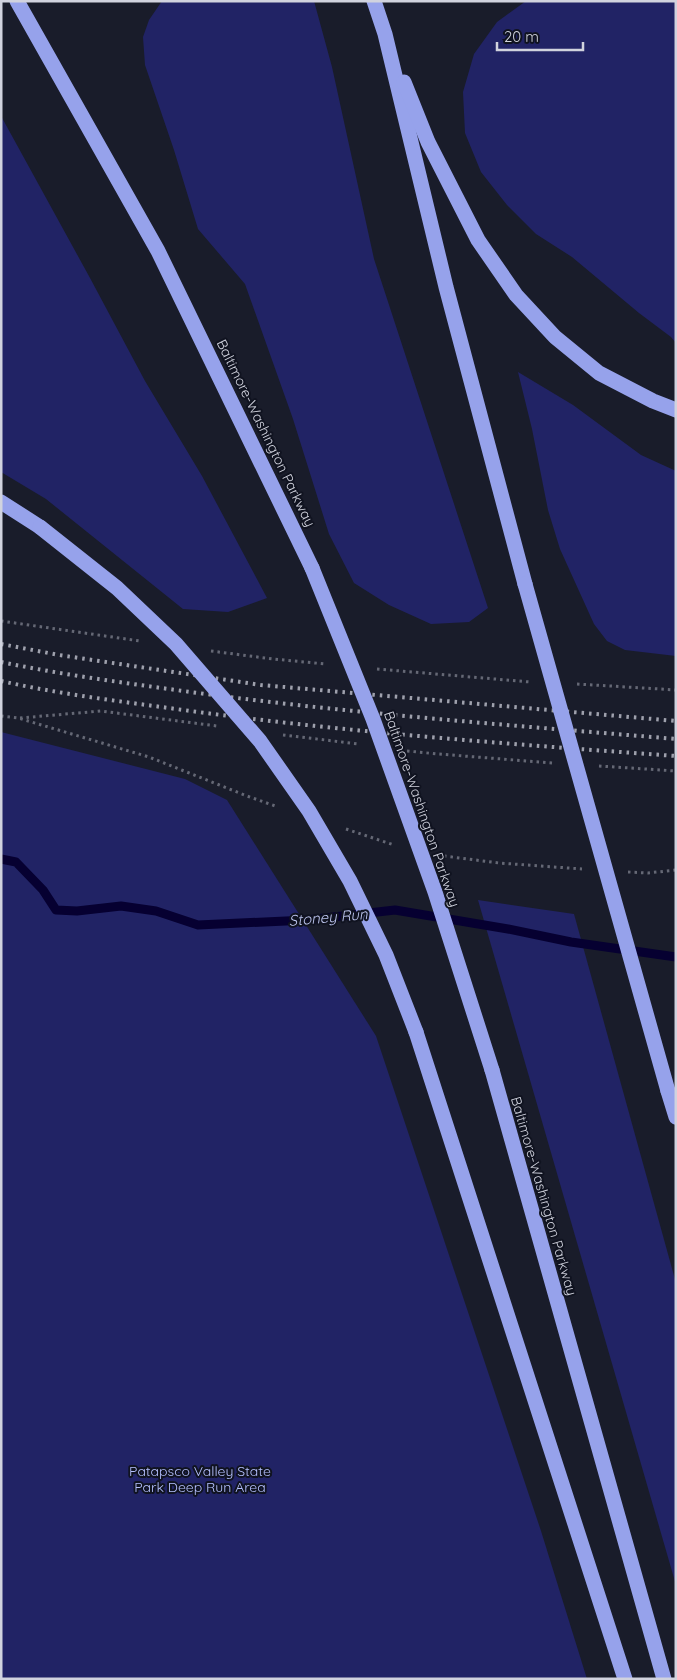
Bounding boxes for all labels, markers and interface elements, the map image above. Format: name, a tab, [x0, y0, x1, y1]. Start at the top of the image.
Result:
scale bar	[497, 20, 583, 52]
text: 20 m	[504, 27, 539, 46]
street label: Baltimore-Washington Parkway	[213, 336, 319, 530]
street label: Baltimore-Washington Parkway	[380, 709, 464, 909]
water label: Stoney Run	[288, 904, 369, 930]
street label: Baltimore-Washington Parkway	[507, 1094, 581, 1298]
park label: Patapsco Valley State Park Deep Run Area	[129, 1462, 271, 1496]

